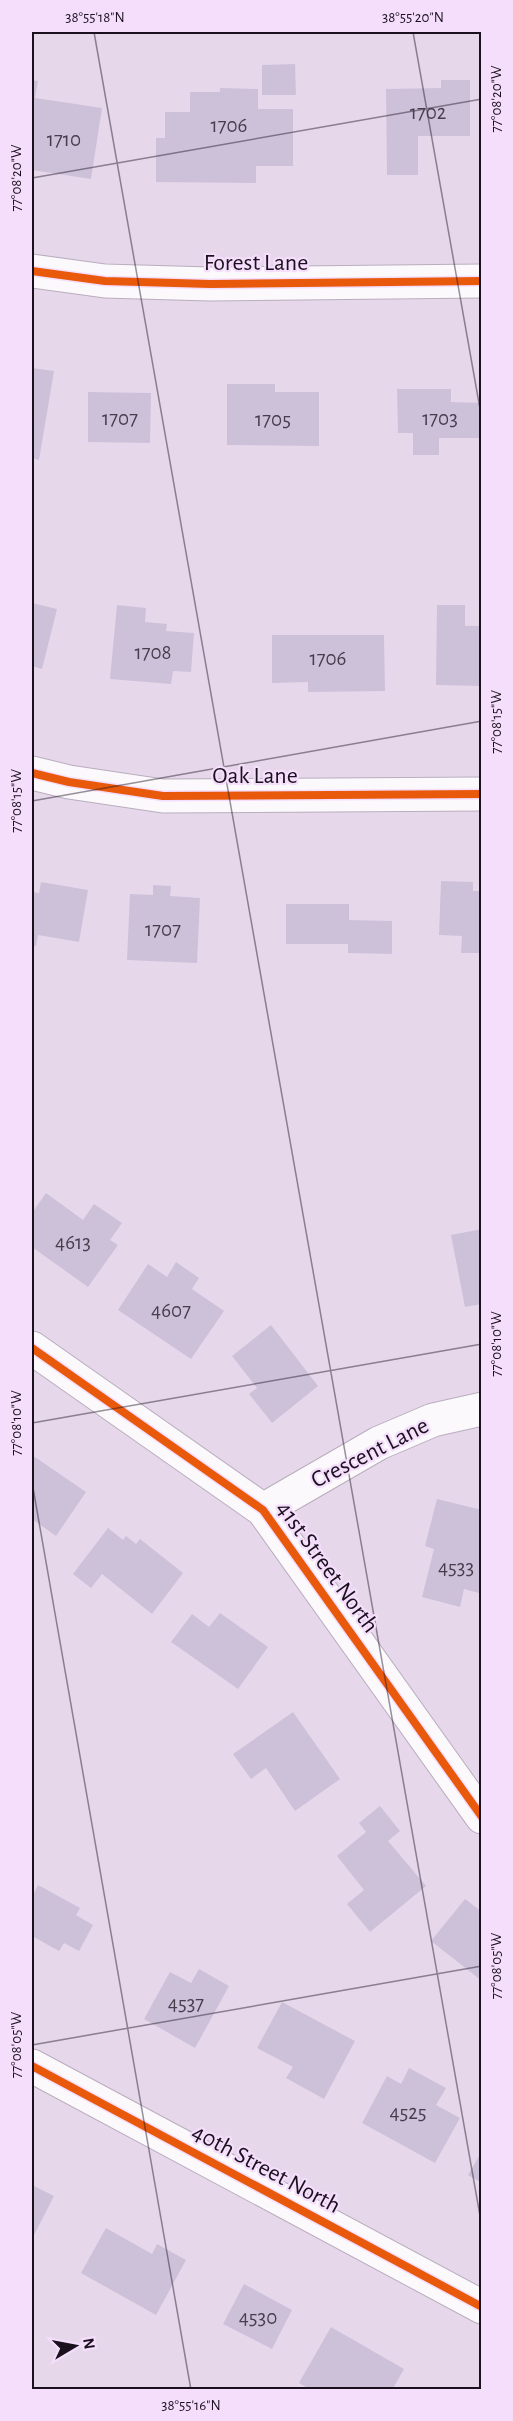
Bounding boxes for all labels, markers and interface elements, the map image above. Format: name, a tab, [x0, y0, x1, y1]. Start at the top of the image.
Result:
text: 38°55'18"N	[65, 10, 125, 25]
text: 38°55'20"N	[382, 10, 444, 25]
text: 77°08'20"W	[489, 65, 504, 132]
house number: 1702	[410, 102, 446, 123]
house number: 1706	[211, 115, 247, 136]
house number: 1710	[47, 129, 81, 150]
text: 77°08'20"W	[9, 144, 24, 211]
street label: Forest Lane	[204, 251, 308, 275]
house number: 1707	[102, 408, 138, 429]
house number: 1703	[422, 408, 458, 429]
house number: 1705	[255, 409, 291, 430]
house number: 1708	[134, 642, 172, 663]
house number: 1706	[310, 648, 346, 669]
text: 77°08'15"W	[489, 690, 504, 754]
street label: Oak Lane	[212, 764, 298, 788]
text: 77°08'15"W	[9, 769, 24, 833]
house number: 1707	[145, 919, 181, 940]
house number: 4613	[55, 1232, 91, 1253]
house number: 4607	[151, 1300, 191, 1321]
text: 77°08'10"W	[489, 1311, 504, 1377]
text: 77°08'10"W	[9, 1390, 24, 1456]
street label: Crescent Lane	[307, 1413, 433, 1493]
street label: 41st Street North	[271, 1497, 383, 1637]
house number: 4533	[438, 1557, 474, 1578]
text: 77°08'05"W	[489, 1932, 504, 1999]
house number: 4537	[168, 1993, 204, 2014]
text: 77°08'05"W	[9, 2011, 24, 2078]
house number: 4525	[389, 2102, 427, 2123]
street label: 40th Street North	[188, 2120, 344, 2218]
house number: 4530	[239, 2307, 277, 2328]
north arrow	[45, 2316, 105, 2376]
text: N	[80, 2337, 98, 2350]
text: 38°55'16"N	[161, 2398, 221, 2413]

